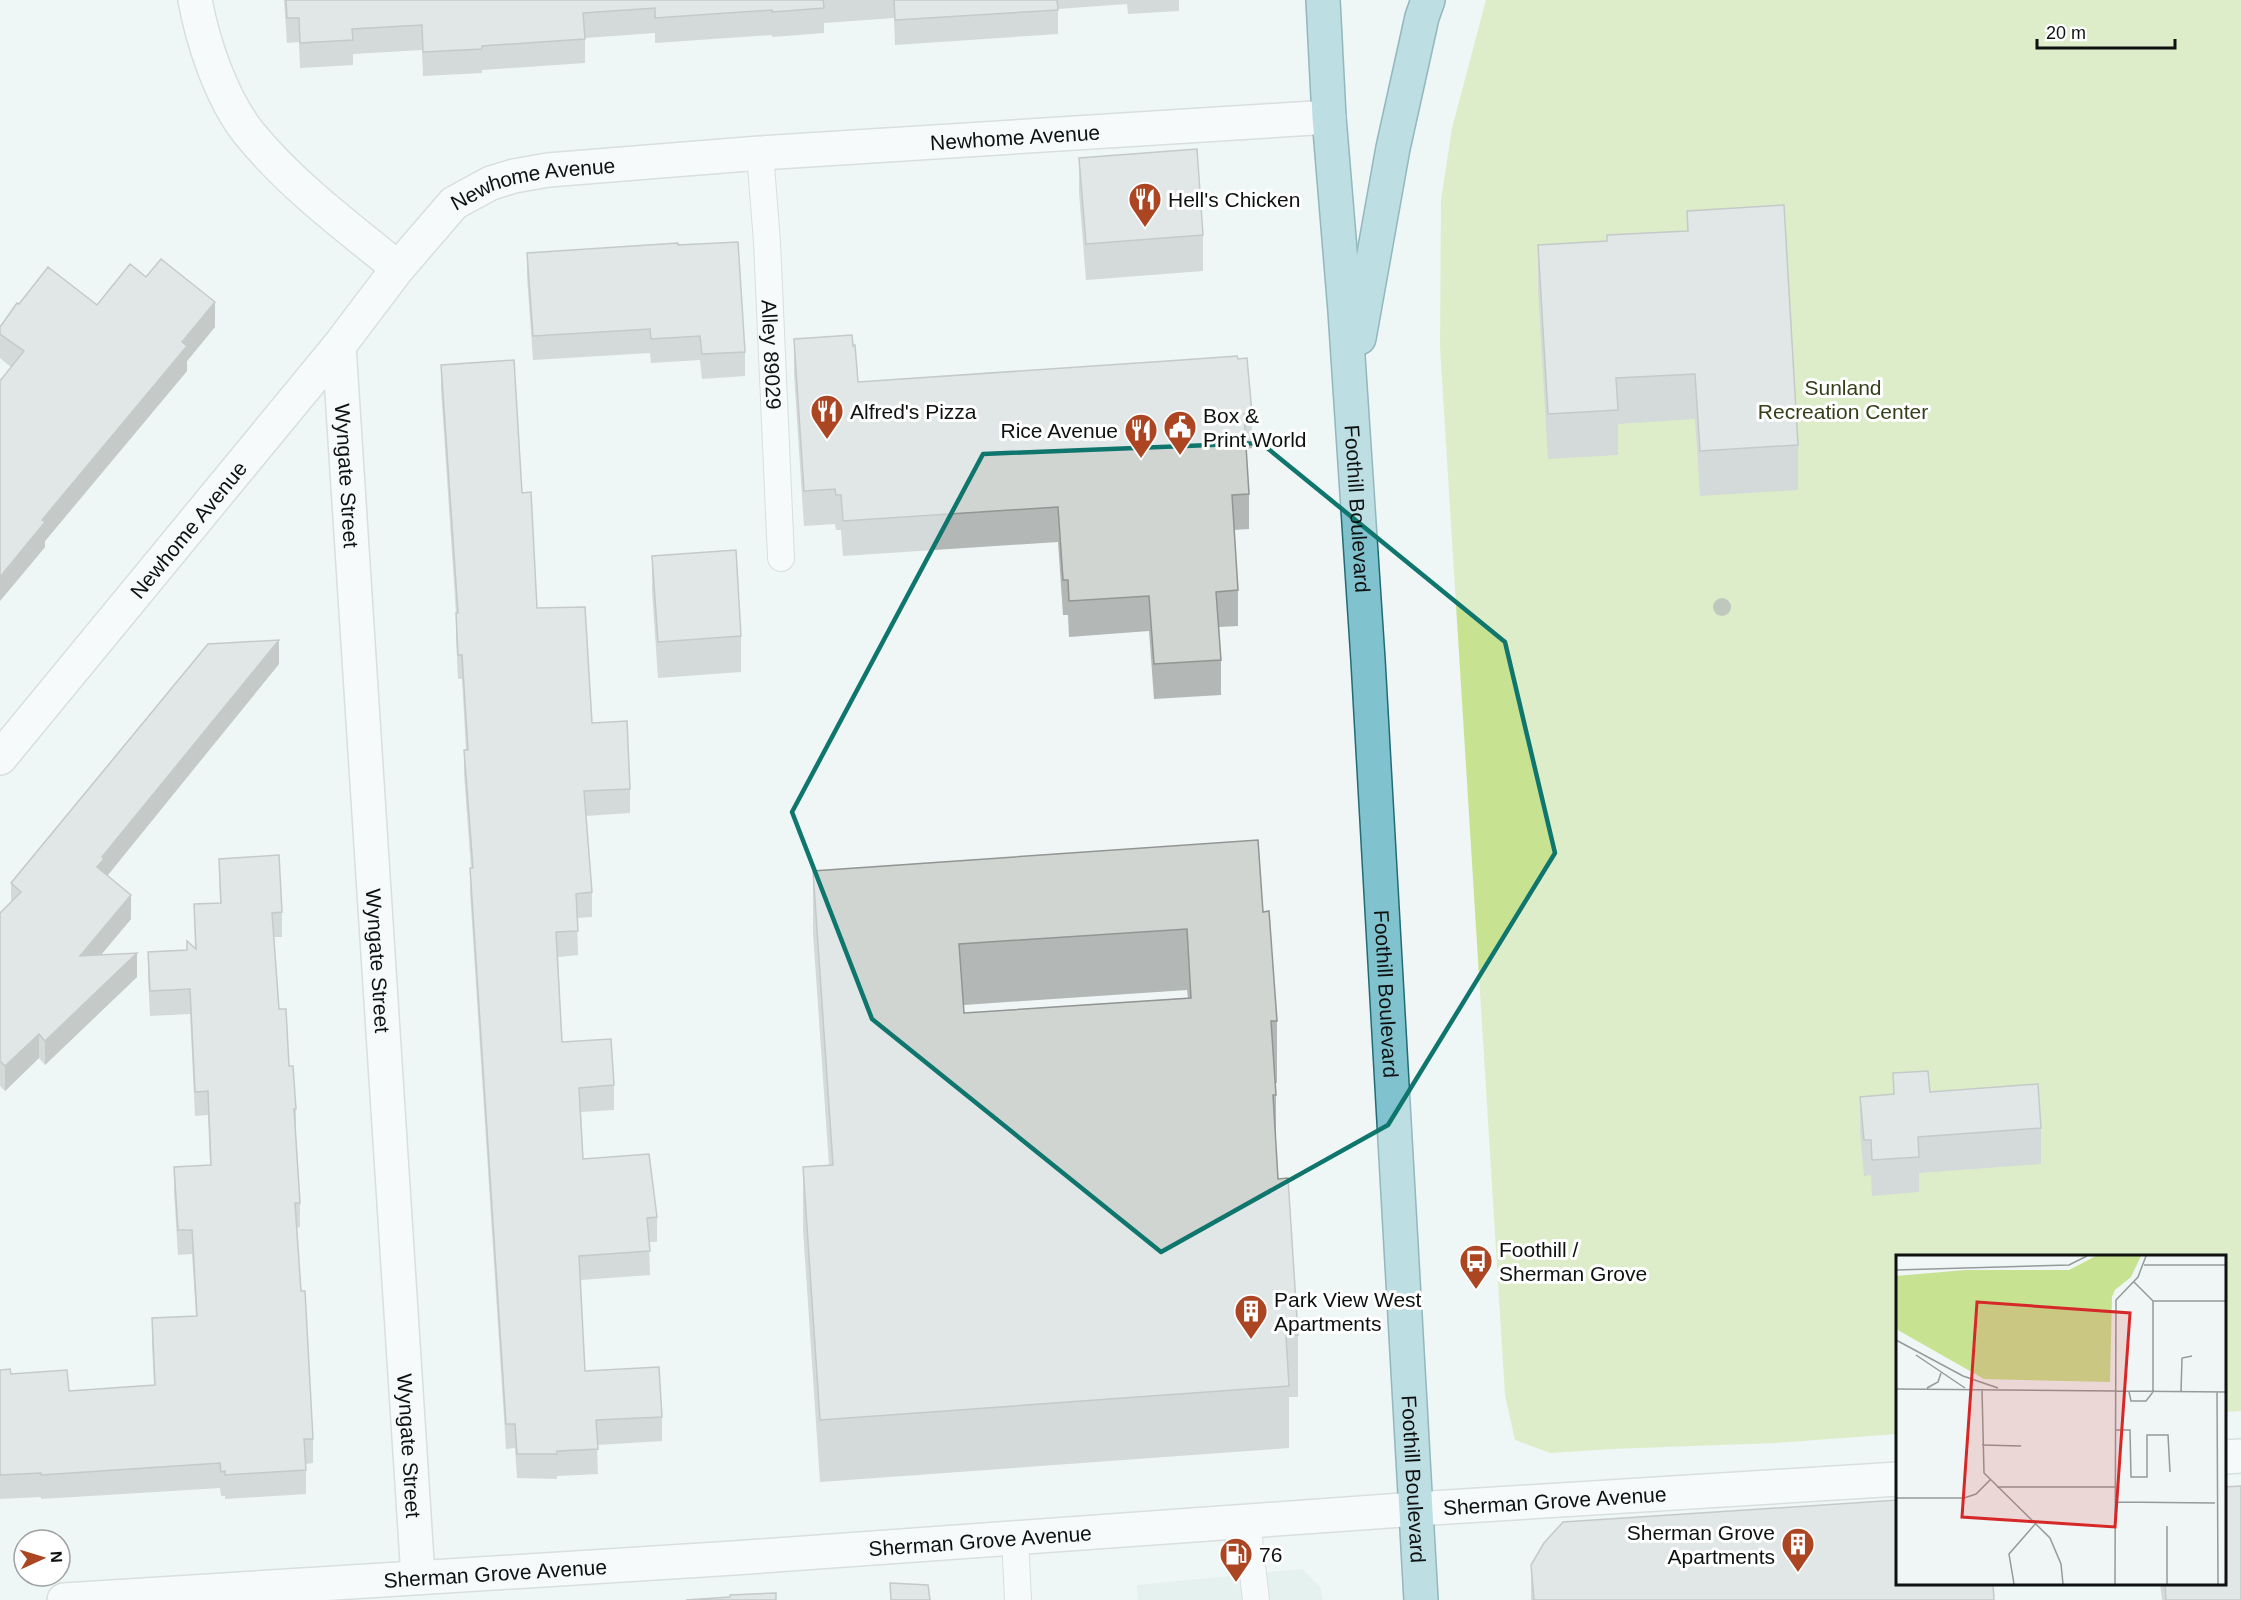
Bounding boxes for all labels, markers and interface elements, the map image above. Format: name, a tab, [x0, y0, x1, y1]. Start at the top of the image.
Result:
scale bar	[2037, 12, 2175, 50]
text: 20 m	[2046, 23, 2086, 43]
street label: Newhome Avenue	[929, 120, 1101, 154]
street label: Newhome Avenue	[447, 153, 616, 214]
restaurant icon: Hell's Chicken	[1127, 181, 1163, 228]
place label: Hell's Chicken	[1168, 188, 1300, 211]
street label: Alley 89029	[758, 299, 786, 410]
park label: Sunland Recreation Center	[1758, 376, 1928, 423]
restaurant icon: Alfred's Pizza	[809, 393, 845, 440]
place label: Alfred's Pizza	[850, 400, 977, 423]
street label: Wyngate Street	[331, 403, 363, 549]
place label: Box & Print World	[1203, 404, 1306, 451]
public building icon: Box & Print World	[1162, 409, 1198, 456]
restaurant icon: Rice Avenue	[1123, 412, 1159, 459]
place label: Rice Avenue	[1000, 419, 1118, 442]
street label: Foothill Boulevard	[1341, 424, 1375, 593]
street label: Newhome Avenue	[125, 456, 251, 602]
street label: Wyngate Street	[362, 888, 395, 1034]
street label: Foothill Boulevard	[1371, 909, 1403, 1079]
place label: Foothill / Sherman Grove	[1499, 1238, 1647, 1285]
bus stop icon: Foothill / Sherman Grove	[1458, 1243, 1494, 1290]
inset map	[1896, 1255, 2226, 1585]
place label: Park View West Apartments	[1274, 1288, 1422, 1335]
building icon: Park View West Apartments	[1233, 1293, 1269, 1340]
street label: Wyngate Street	[393, 1373, 426, 1519]
street label: Foothill Boulevard	[1398, 1395, 1430, 1564]
street label: Sherman Grove Avenue	[1442, 1482, 1667, 1519]
street label: Sherman Grove Avenue	[868, 1521, 1093, 1560]
place label: Sherman Grove Apartments	[1627, 1521, 1775, 1568]
building icon: Sherman Grove Apartments	[1780, 1526, 1816, 1573]
north arrow	[12, 1528, 72, 1588]
fuel station icon: 76	[1218, 1536, 1254, 1583]
place label: 76	[1259, 1543, 1282, 1566]
text: N	[48, 1551, 65, 1563]
street label: Sherman Grove Avenue	[383, 1554, 608, 1591]

